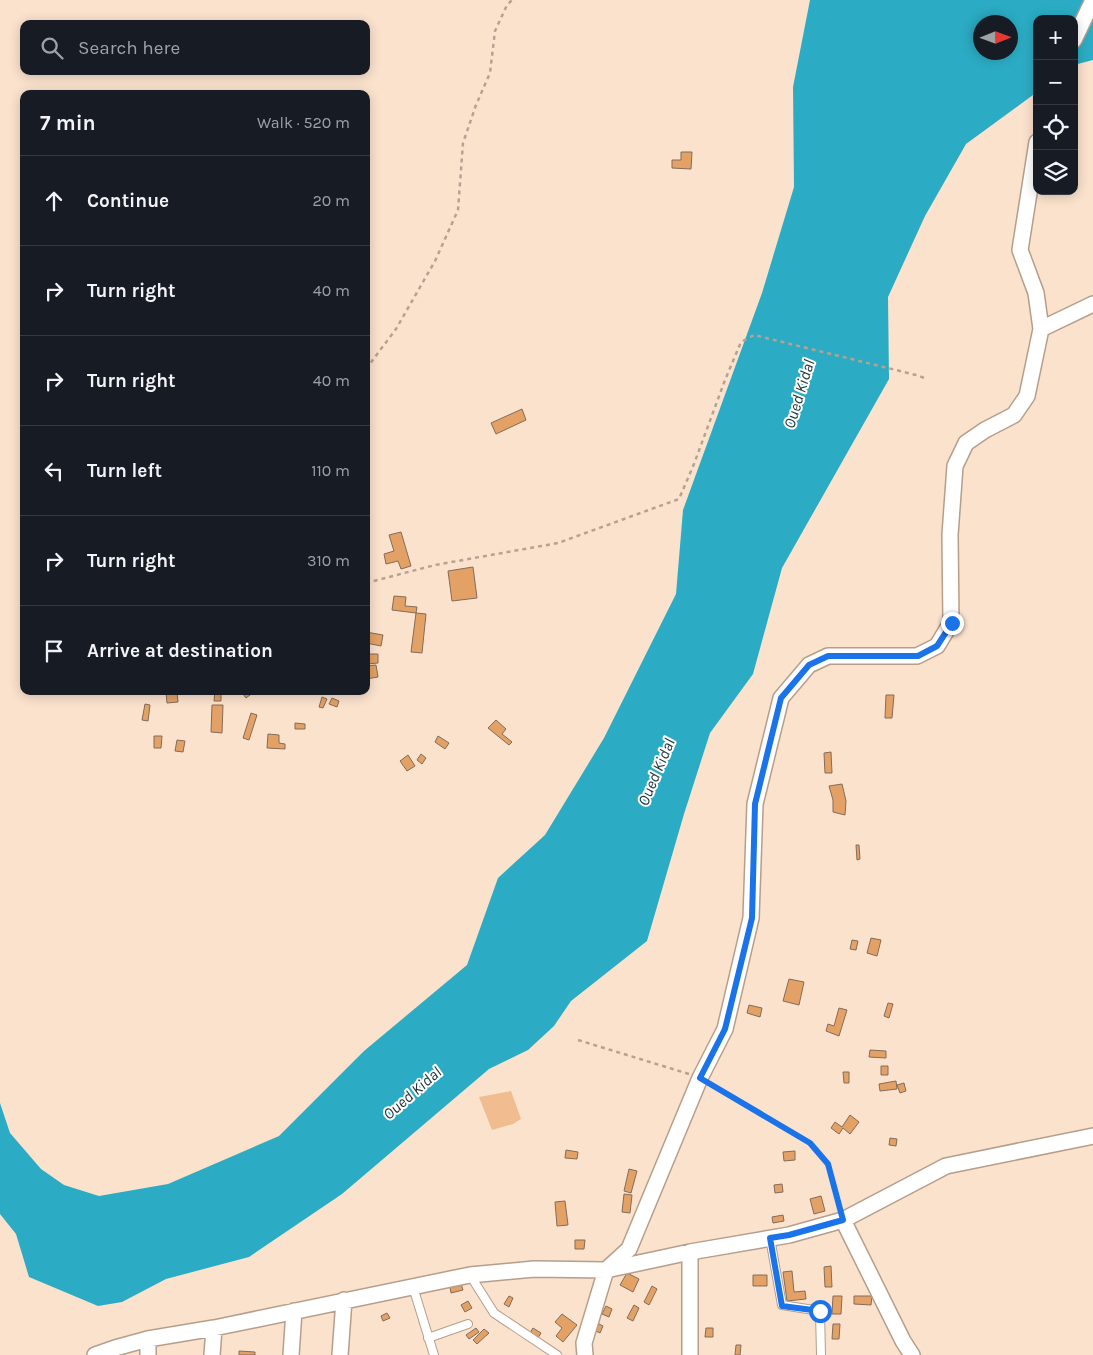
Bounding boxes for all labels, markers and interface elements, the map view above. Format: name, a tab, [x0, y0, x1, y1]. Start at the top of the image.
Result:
north arrow	[973, 15, 1018, 60]
map controls	[1033, 15, 1078, 195]
button: +	[1033, 15, 1078, 60]
search box	[20, 20, 370, 75]
icon: search	[38, 34, 66, 62]
text: Search here	[78, 37, 180, 59]
button: −	[1033, 60, 1078, 105]
button: locate	[1033, 105, 1078, 150]
text: 7 min	[40, 111, 96, 135]
text: Walk · 520 m	[257, 113, 350, 132]
button: layers	[1033, 150, 1078, 195]
icon: ahead	[40, 187, 68, 215]
text: Continue	[87, 190, 169, 212]
text: 20 m	[312, 191, 350, 210]
icon: right	[40, 277, 68, 305]
text: Turn right	[87, 280, 176, 302]
text: 40 m	[313, 281, 350, 300]
water label: Oued Kidal	[780, 357, 818, 431]
icon: right	[40, 367, 68, 395]
text: Turn right	[87, 370, 176, 392]
text: 40 m	[313, 371, 350, 390]
icon: left	[40, 457, 68, 485]
text: Turn left	[87, 460, 162, 482]
text: 110 m	[311, 461, 350, 480]
icon: right	[40, 547, 68, 575]
text: Turn right	[87, 550, 176, 572]
text: 310 m	[307, 551, 350, 570]
route end	[941, 612, 964, 635]
icon: arrive	[40, 637, 68, 665]
text: Arrive at destination	[87, 640, 273, 662]
water label: Oued Kidal	[633, 736, 679, 808]
water label: Oued Kidal	[379, 1062, 445, 1124]
route start	[809, 1300, 832, 1323]

